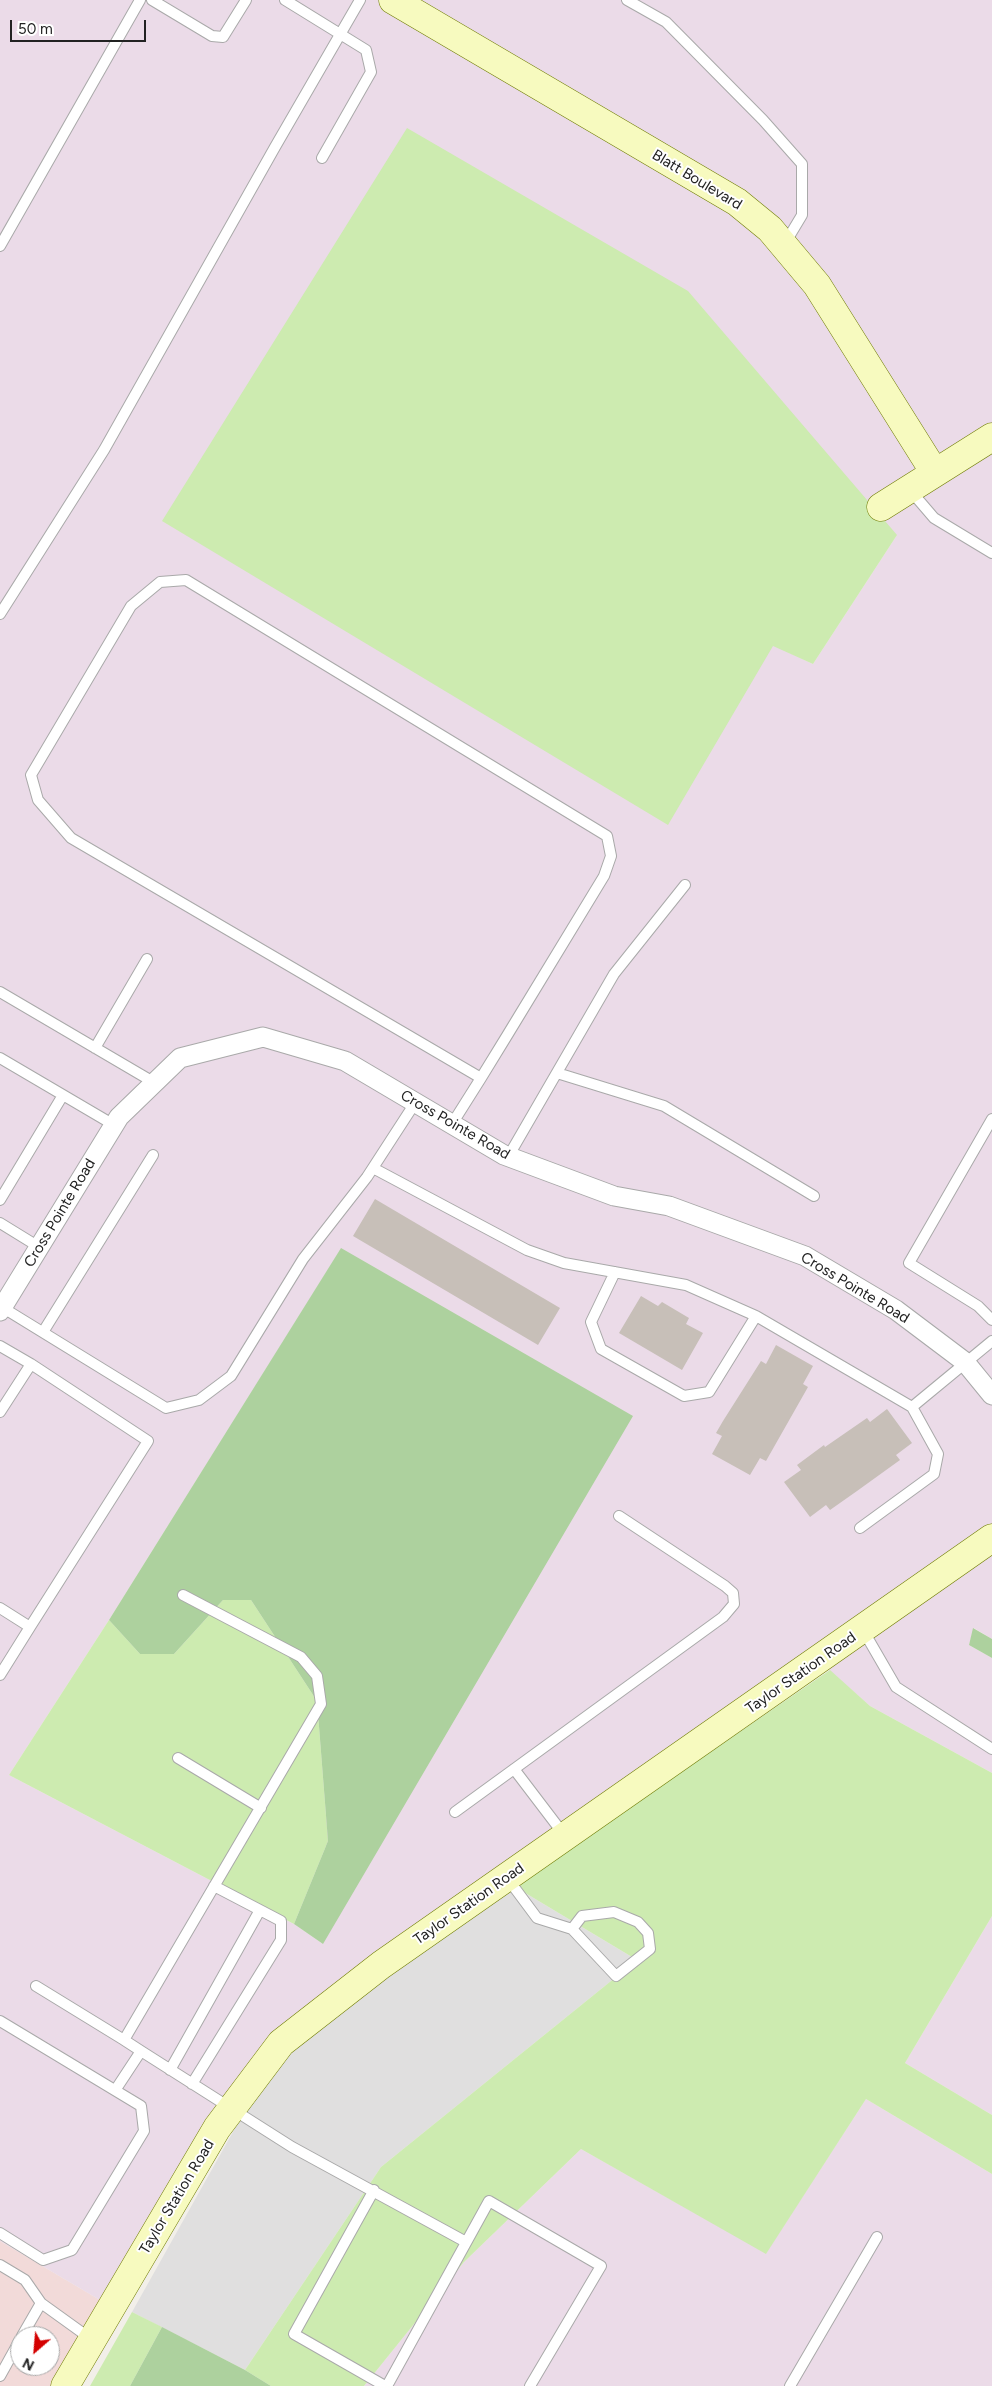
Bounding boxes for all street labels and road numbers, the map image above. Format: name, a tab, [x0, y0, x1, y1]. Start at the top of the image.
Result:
street label: Blatt Boulevard	[649, 146, 745, 214]
street label: Cross Pointe Road	[397, 1086, 513, 1164]
street label: Cross Pointe Road	[21, 1155, 99, 1271]
street label: Cross Pointe Road	[797, 1249, 913, 1327]
street label: Taylor Station Road	[742, 1628, 860, 1718]
street label: Taylor Station Road	[410, 1859, 528, 1949]
street label: Taylor Station Road	[136, 2136, 218, 2258]

